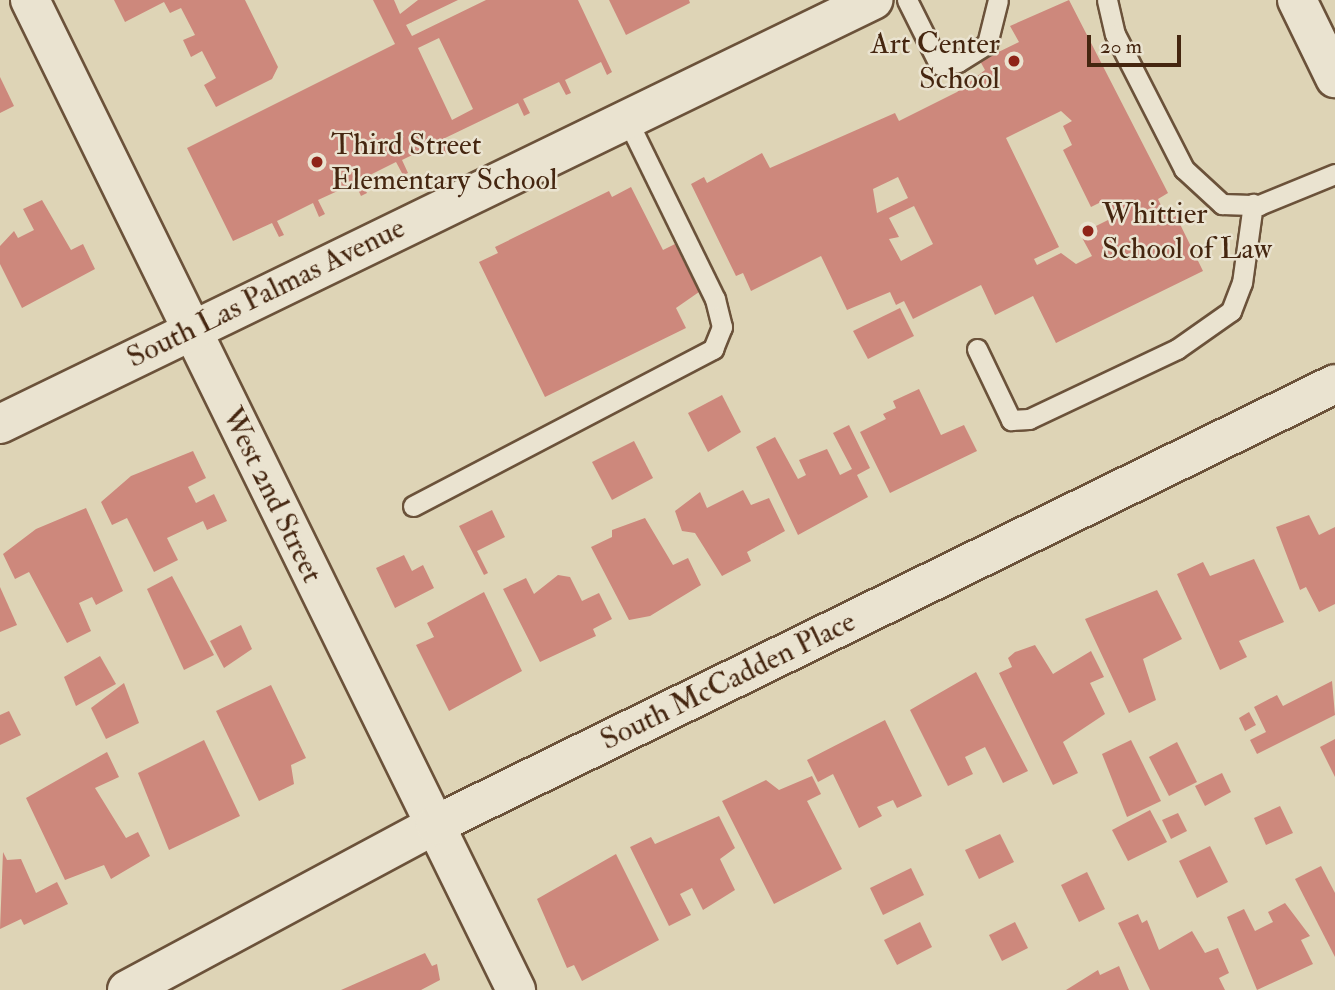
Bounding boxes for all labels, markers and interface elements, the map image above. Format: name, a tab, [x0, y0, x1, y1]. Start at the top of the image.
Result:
scale bar	[1090, 21, 1184, 65]
place label: Art Center School	[870, 26, 1000, 96]
text: 20 m	[1100, 33, 1142, 60]
marker: Art Center School	[1006, 53, 1022, 69]
place label: Third Street Elementary School	[331, 127, 557, 198]
marker: Third Street Elementary School	[309, 154, 325, 170]
place label: Whittier School of Law	[1102, 196, 1272, 266]
street label: South Las Palmas Avenue	[121, 210, 411, 376]
marker: Whittier School of Law	[1080, 223, 1096, 239]
street label: West 2nd Street	[214, 401, 330, 589]
street label: South McCadden Place	[595, 604, 861, 758]

